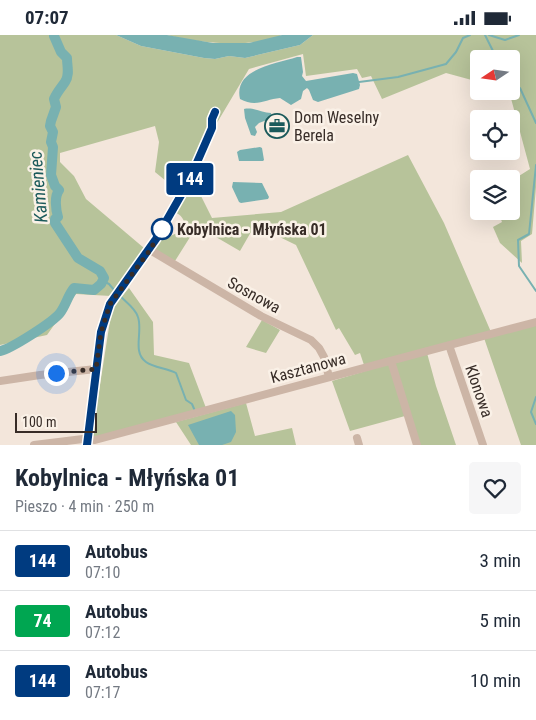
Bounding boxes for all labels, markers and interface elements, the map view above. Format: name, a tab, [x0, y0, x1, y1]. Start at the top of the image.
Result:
text: 07:07	[25, 6, 69, 29]
north arrow	[470, 50, 520, 100]
map controls	[470, 50, 520, 220]
place label: Dom Weselny Berela	[294, 108, 380, 145]
button: locate	[470, 110, 520, 160]
office icon: Dom Weselny Berela	[264, 113, 290, 139]
water label: Kamieniec	[24, 150, 52, 224]
line badge: 144	[161, 163, 219, 195]
text: 144	[176, 168, 204, 189]
button: layers	[470, 170, 520, 220]
marker: Kobylnica - Młyńska 01	[151, 218, 173, 240]
place label: Kobylnica - Młyńska 01	[177, 220, 327, 239]
street label: Sosnowa	[224, 273, 284, 317]
street label: Kasztanowa	[268, 349, 348, 387]
your location	[44, 361, 69, 386]
street label: Klonowa	[461, 362, 497, 420]
scale bar	[15, 410, 98, 433]
text: 100 m	[22, 414, 57, 430]
button: heart	[469, 462, 521, 514]
text: Kobylnica - Młyńska 01	[15, 464, 239, 492]
text: Pieszo · 4 min · 250 m	[15, 497, 154, 516]
text: Autobus	[85, 540, 148, 563]
text: 3 min	[479, 549, 521, 572]
text: 144	[29, 550, 56, 571]
text: 07:10	[85, 563, 120, 582]
text: Autobus	[85, 600, 148, 623]
text: 5 min	[479, 609, 521, 632]
text: 74	[33, 610, 52, 631]
text: 07:12	[85, 623, 120, 642]
text: Autobus	[85, 660, 148, 683]
text: 10 min	[470, 669, 521, 692]
text: 144	[29, 670, 56, 691]
text: 07:17	[85, 683, 120, 702]

